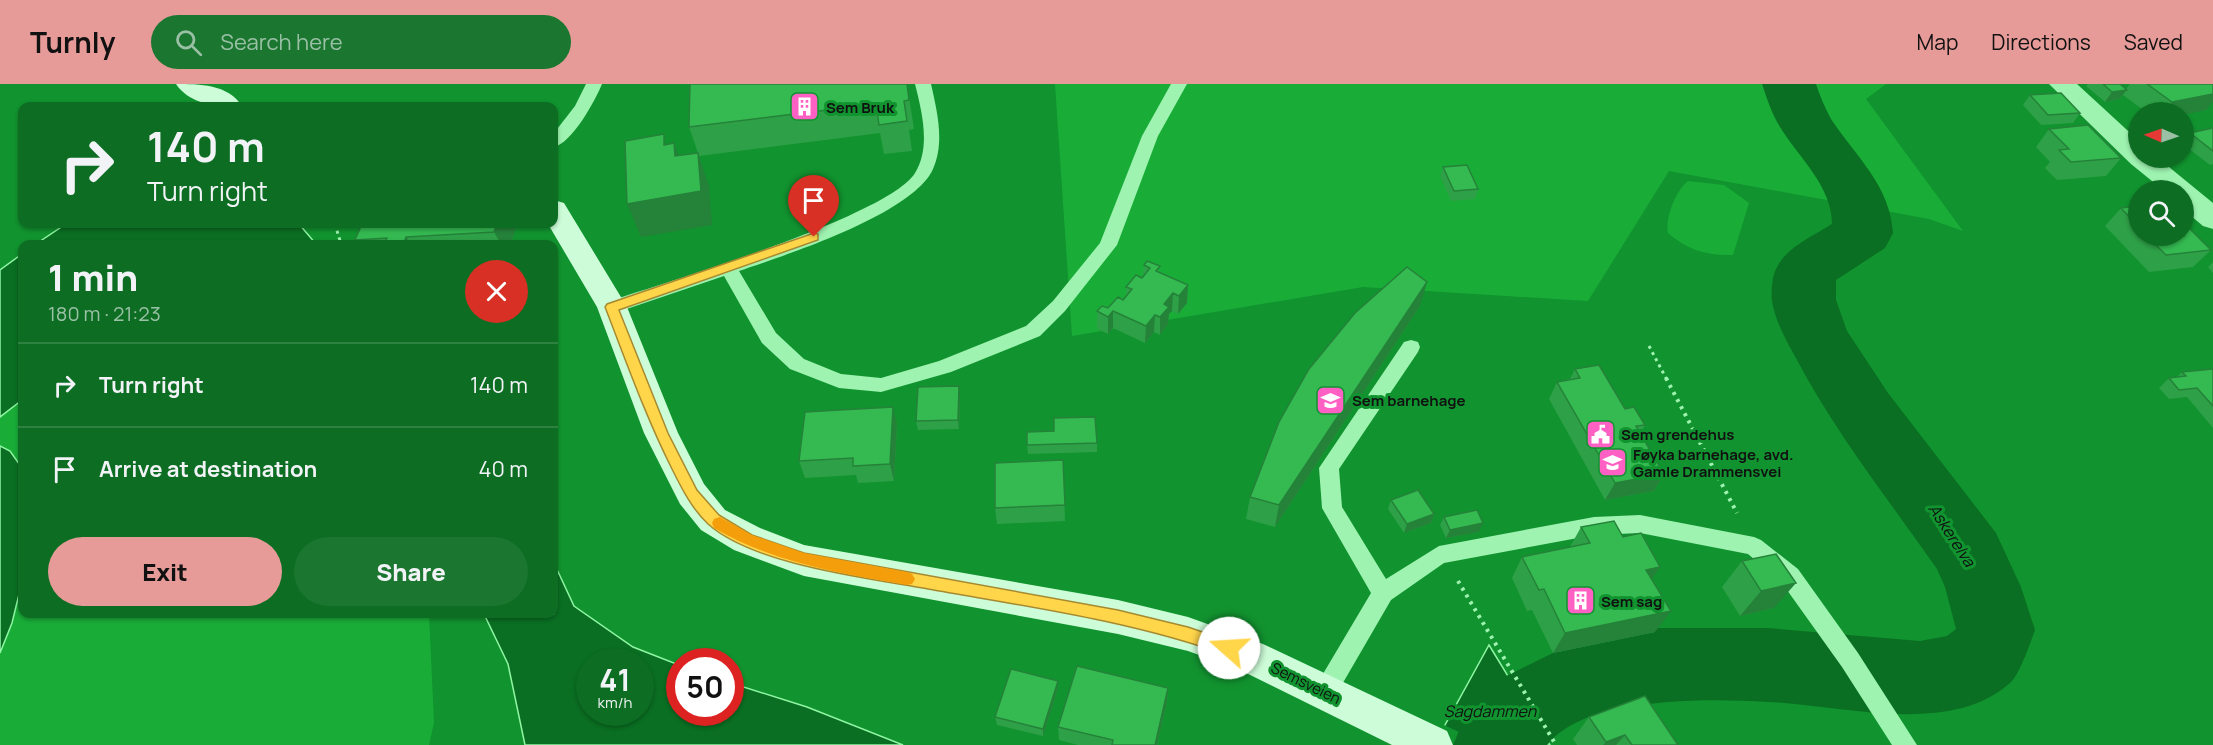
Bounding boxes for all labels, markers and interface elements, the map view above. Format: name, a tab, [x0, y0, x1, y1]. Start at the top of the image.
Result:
search box	[151, 15, 571, 69]
text: Turnly	[30, 23, 115, 61]
icon: search	[172, 26, 205, 59]
text: Search here	[220, 27, 343, 57]
text: Map	[1917, 28, 1958, 56]
text: Directions	[1991, 28, 2091, 56]
text: Saved	[2124, 28, 2183, 56]
building icon: Sem Bruk	[789, 91, 821, 123]
place label: Sem Bruk	[826, 97, 895, 118]
north arrow	[2128, 102, 2194, 168]
map controls	[2128, 102, 2194, 246]
text: 140 m	[147, 117, 265, 175]
icon: right	[48, 126, 126, 204]
text: Turn right	[147, 172, 268, 209]
pin	[788, 175, 839, 237]
button: search	[2128, 180, 2194, 246]
icon: arrive	[797, 184, 830, 217]
text: 1 min	[48, 253, 138, 302]
button: close	[465, 260, 528, 323]
text: 180 m · 21:23	[48, 300, 161, 327]
icon: right	[48, 369, 81, 402]
text: Turn right	[99, 370, 204, 400]
text: 140 m	[470, 370, 528, 400]
school or university icon: Sem barnehage	[1315, 384, 1347, 416]
place label: Sem barnehage	[1352, 390, 1466, 411]
public building icon: Sem grendehus	[1584, 418, 1616, 450]
place label: Sem grendehus	[1621, 424, 1734, 445]
place label: Føyka barnehage, avd. Gamle Drammensvei	[1633, 444, 1794, 482]
school or university icon: Føyka barnehage, avd. Gamle Drammensvei	[1596, 447, 1628, 479]
icon: arrive	[48, 453, 81, 486]
text: Arrive at destination	[99, 454, 317, 484]
text: 40 m	[479, 454, 528, 484]
water label: Askerelva	[1923, 499, 1981, 572]
button: Exit	[48, 537, 282, 606]
button: Share	[294, 537, 528, 606]
building icon: Sem sag	[1564, 585, 1596, 617]
place label: Sem sag	[1601, 591, 1662, 612]
position arrow	[1197, 616, 1261, 680]
speed limit sign: 50	[666, 648, 744, 726]
street label: Semsveien	[1268, 657, 1344, 709]
text: 41	[599, 659, 631, 700]
text: km/h	[598, 692, 632, 713]
water label: Sagdammen	[1444, 700, 1537, 722]

